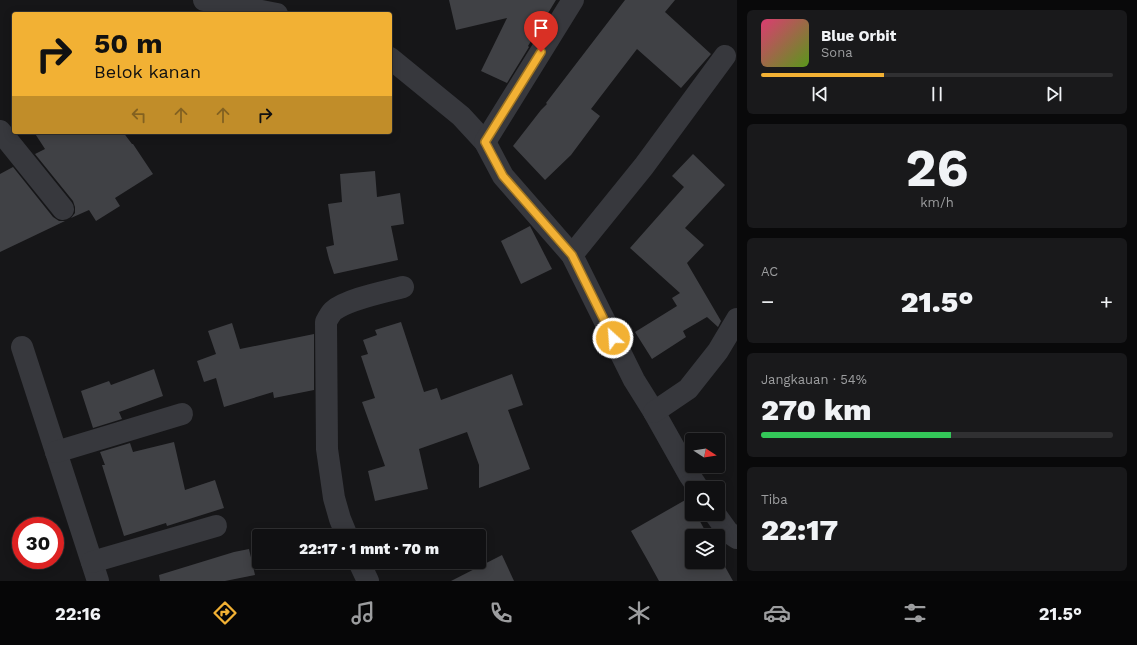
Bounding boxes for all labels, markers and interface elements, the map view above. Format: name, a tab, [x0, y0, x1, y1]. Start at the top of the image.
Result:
pin	[524, 11, 558, 52]
icon: arrive	[530, 17, 552, 39]
text: 50 m	[94, 27, 163, 60]
text: Blue Orbit	[821, 27, 896, 45]
icon: right	[28, 28, 80, 80]
text: Sona	[821, 45, 853, 60]
text: Belok kanan	[94, 61, 201, 82]
icon: previous	[809, 83, 831, 105]
icon: pause	[926, 83, 948, 105]
icon: next	[1043, 83, 1065, 105]
icon: left	[128, 104, 150, 126]
icon: ahead	[170, 104, 192, 126]
icon: ahead	[212, 104, 234, 126]
icon: right	[254, 104, 276, 126]
text: 26	[905, 138, 969, 199]
text: km/h	[920, 195, 954, 210]
text: AC	[761, 264, 778, 279]
text: 21.5°	[900, 284, 974, 319]
text: −	[761, 289, 774, 314]
text: +	[1100, 289, 1113, 314]
position arrow	[592, 317, 634, 359]
text: Jangkauan · 54%	[761, 372, 867, 387]
text: 270 km	[761, 392, 871, 427]
north arrow	[685, 433, 725, 473]
map controls	[685, 433, 725, 569]
button: search	[685, 481, 725, 521]
text: Tiba	[761, 492, 788, 507]
text: 22:17	[761, 512, 838, 547]
speed limit sign: 30	[12, 517, 64, 569]
button: layers	[685, 529, 725, 569]
text: 22:17 · 1 mnt · 70 m	[299, 540, 439, 558]
icon: directions	[211, 599, 239, 627]
icon: music	[349, 599, 377, 627]
icon: phone	[487, 599, 515, 627]
icon: climate	[625, 599, 653, 627]
icon: car	[763, 599, 791, 627]
icon: filters	[901, 599, 929, 627]
text: 22:16	[55, 603, 101, 624]
text: 21.5°	[1039, 603, 1082, 624]

